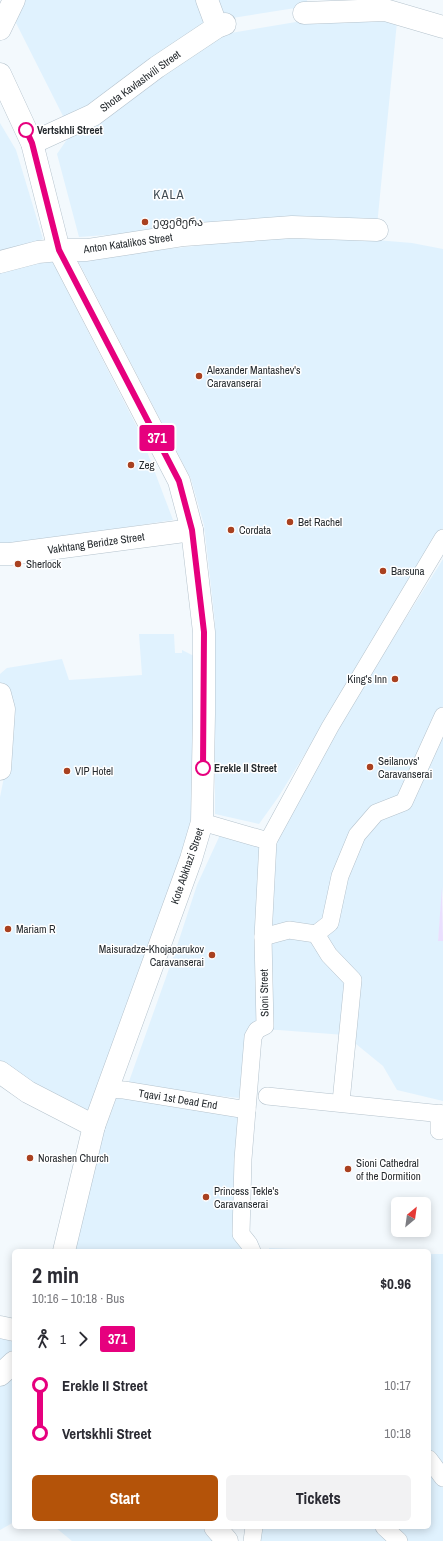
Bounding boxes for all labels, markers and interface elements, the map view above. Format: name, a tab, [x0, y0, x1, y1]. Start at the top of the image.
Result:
street label: Shota Kavlashvili Street	[97, 47, 183, 115]
marker: Vertskhli Street	[18, 122, 34, 138]
place label: Vertskhli Street	[37, 123, 103, 137]
district label: KALA	[153, 186, 185, 203]
place label: ეფემერა	[153, 215, 203, 229]
marker: ეფემერა	[140, 217, 150, 227]
street label: Anton Katalikos Street	[82, 230, 174, 256]
place label: Alexander Mantashev's Caravanserai	[206, 363, 301, 390]
marker: Alexander Mantashev's Caravanserai	[194, 371, 204, 381]
line badge: 371	[134, 425, 180, 451]
text: 371	[147, 429, 167, 447]
place label: Zeg	[139, 458, 155, 472]
marker: Zeg	[126, 460, 136, 470]
place label: Bet Rachel	[298, 515, 342, 529]
marker: Bet Rachel	[285, 517, 295, 527]
place label: Cordata	[239, 523, 271, 537]
marker: Cordata	[226, 525, 236, 535]
street label: Vakhtang Beridze Street	[47, 529, 146, 557]
place label: Sherlock	[26, 557, 62, 571]
marker: Sherlock	[13, 559, 23, 569]
place label: Barsuna	[391, 564, 425, 578]
marker: Barsuna	[378, 566, 388, 576]
place label: King's Inn	[347, 672, 387, 686]
marker: King's Inn	[390, 674, 400, 684]
place label: Seilanovs' Caravanserai	[378, 754, 432, 781]
marker: Erekle II Street	[195, 760, 211, 776]
place label: Erekle II Street	[214, 761, 277, 775]
marker: Seilanovs' Caravanserai	[365, 762, 375, 772]
place label: VIP Hotel	[75, 764, 113, 778]
marker: VIP Hotel	[62, 766, 72, 776]
street label: Kote Abkhazi Street	[167, 826, 207, 906]
place label: Mariam R	[16, 922, 56, 936]
marker: Mariam R	[3, 924, 13, 934]
place label: Maisuradze-Khojaparukov Caravanserai	[99, 942, 204, 969]
marker: Maisuradze-Khojaparukov Caravanserai	[207, 950, 217, 960]
street label: Sioni Street	[257, 969, 271, 1017]
street label: Tqavi 1st Dead End	[138, 1086, 218, 1112]
place label: Norashen Church	[38, 1151, 109, 1165]
marker: Norashen Church	[25, 1153, 35, 1163]
place label: Sioni Cathedral of the Dormition	[356, 1156, 421, 1183]
marker: Sioni Cathedral of the Dormition	[343, 1164, 353, 1174]
place label: Princess Tekle's Caravanserai	[214, 1184, 279, 1211]
marker: Princess Tekle's Caravanserai	[201, 1192, 211, 1202]
north arrow	[391, 1197, 431, 1237]
map controls	[391, 1197, 431, 1237]
text: 2 min	[32, 1260, 79, 1290]
text: $0.96	[380, 1273, 411, 1294]
text: 10:16 – 10:18 · Bus	[32, 1290, 124, 1307]
icon: walk	[32, 1328, 54, 1350]
icon: forward	[72, 1328, 94, 1350]
text: 371	[108, 1330, 127, 1348]
text: 1	[60, 1331, 66, 1348]
text: Erekle II Street	[62, 1375, 147, 1396]
text: 10:17	[384, 1377, 411, 1394]
text: Vertskhli Street	[62, 1423, 151, 1444]
text: 10:18	[384, 1425, 411, 1442]
button: Start	[32, 1475, 218, 1521]
button: Tickets	[226, 1475, 411, 1521]

